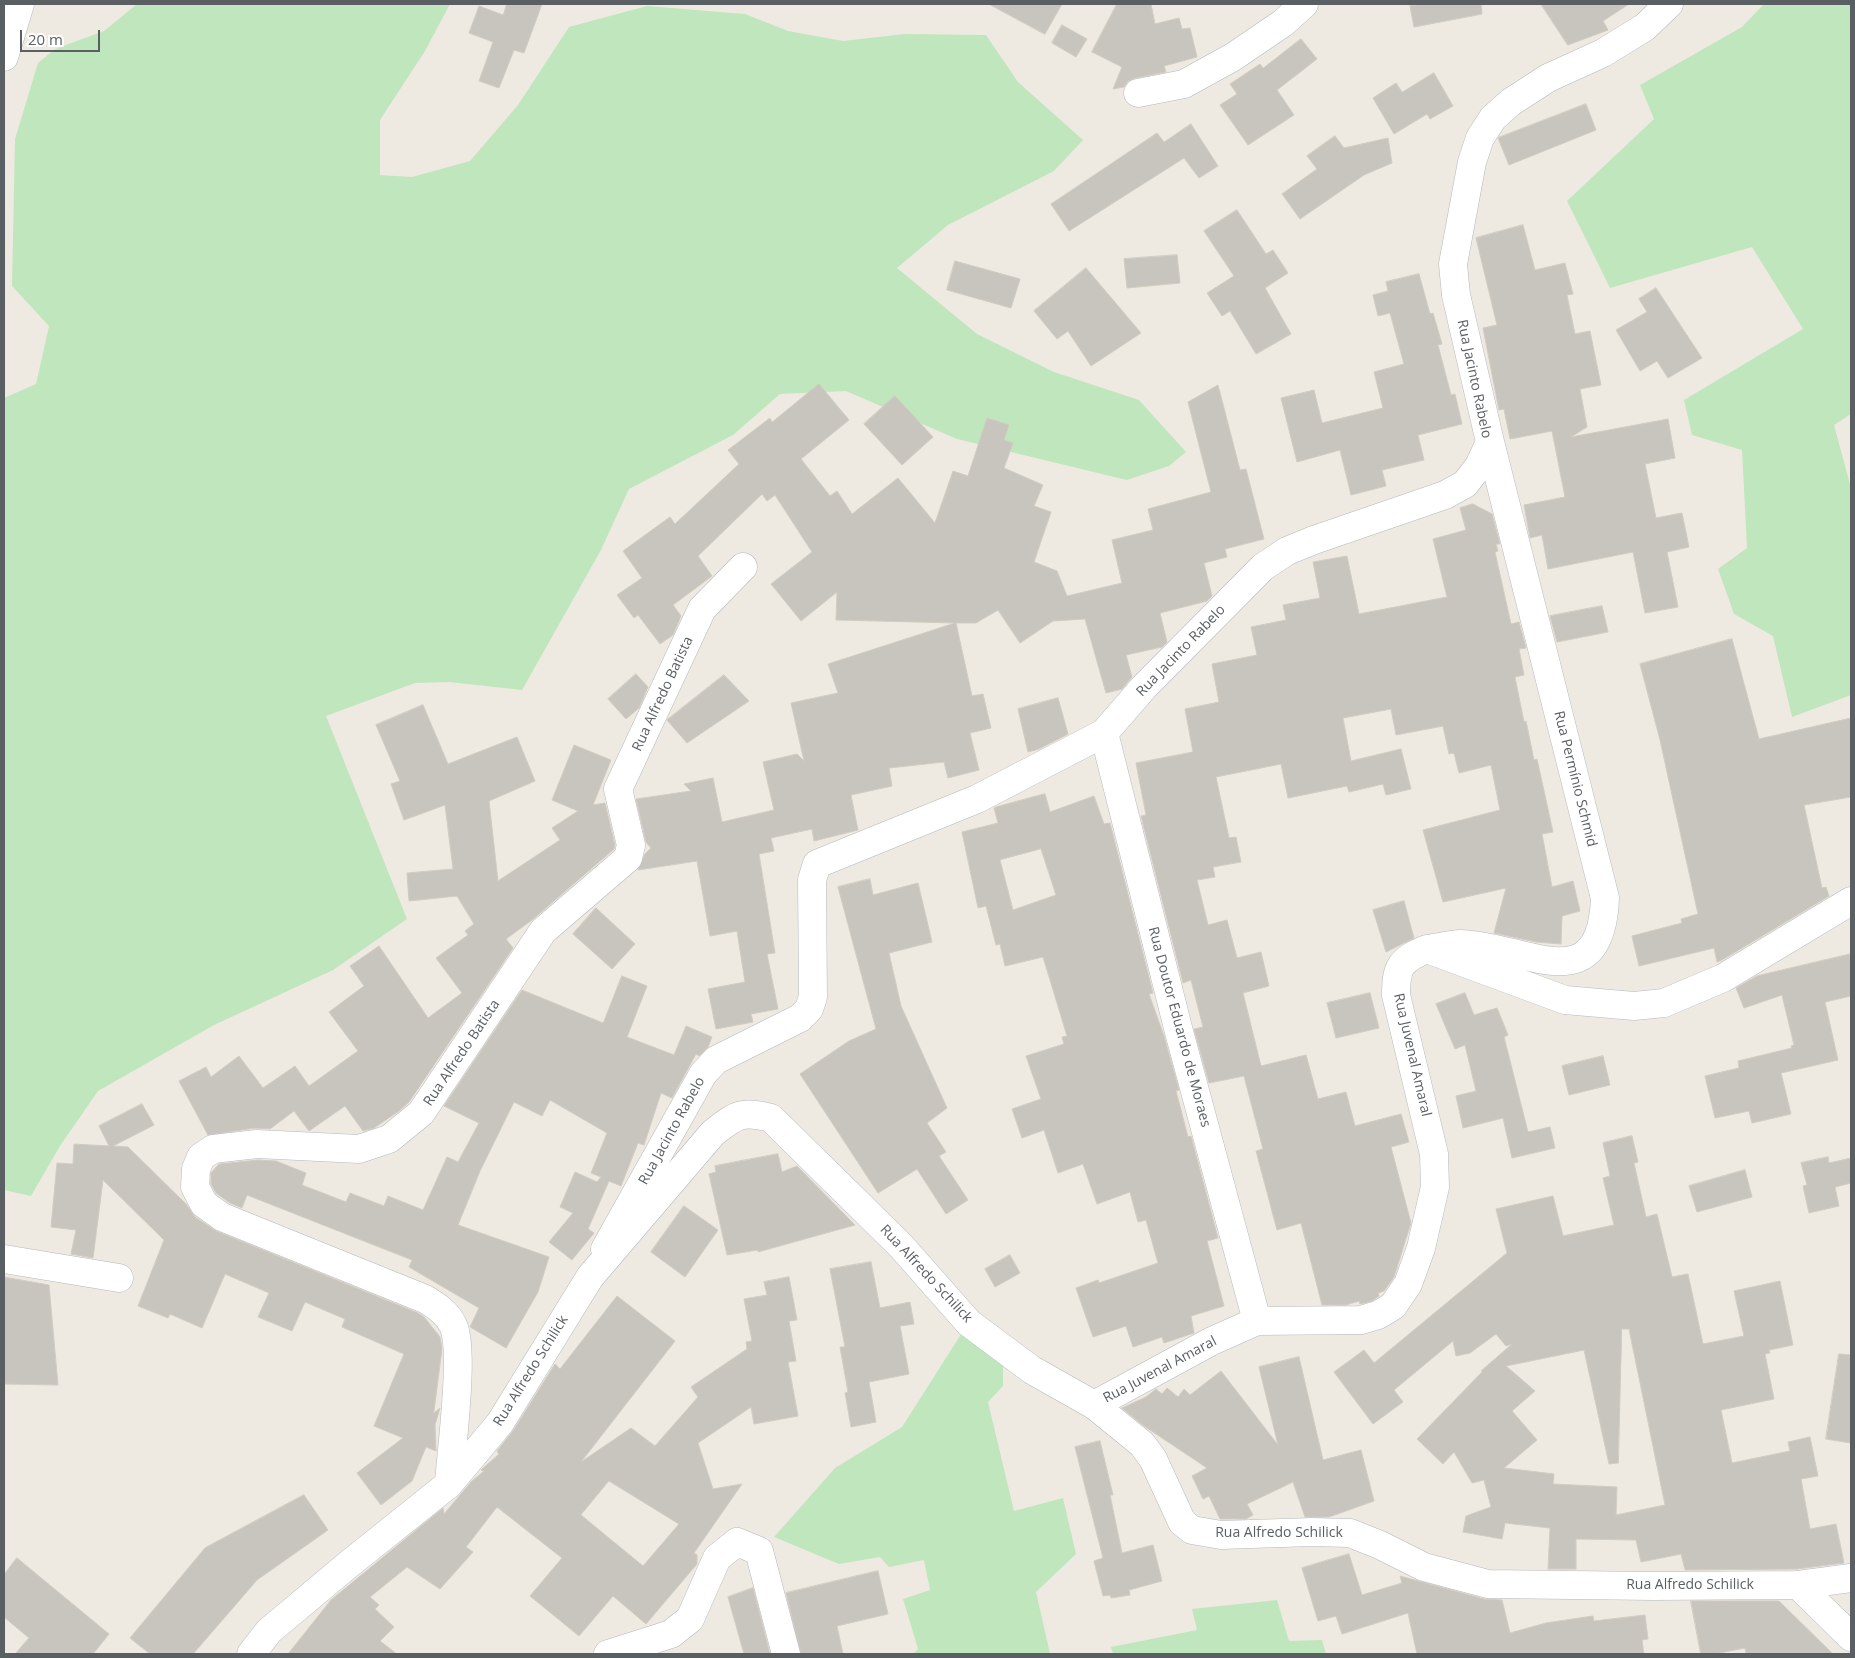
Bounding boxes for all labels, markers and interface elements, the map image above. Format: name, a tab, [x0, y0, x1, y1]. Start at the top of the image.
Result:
scale bar	[22, 20, 102, 52]
text: 20 m	[28, 29, 63, 49]
street label: Rua Jacinto Rabelo	[1453, 318, 1495, 440]
street label: Rua Jacinto Rabelo	[1133, 602, 1229, 700]
street label: Rua Alfredo Batista	[629, 634, 697, 754]
street label: Rua Permínio Schmid	[1550, 709, 1600, 849]
street label: Rua Doutor Eduardo de Moraes	[1144, 925, 1214, 1129]
street label: Rua Juvenal Amaral	[1390, 992, 1434, 1118]
street label: Rua Alfredo Batista	[420, 997, 504, 1109]
street label: Rua Jacinto Rabelo	[635, 1074, 709, 1188]
street label: Rua Alfredo Schilick	[876, 1222, 976, 1326]
street label: Rua Alfredo Schilick	[490, 1312, 572, 1430]
street label: Rua Juvenal Amaral	[1100, 1333, 1220, 1407]
street label: Rua Alfredo Schilick	[1215, 1525, 1343, 1541]
street label: Rua Alfredo Schilick	[1626, 1577, 1754, 1593]

